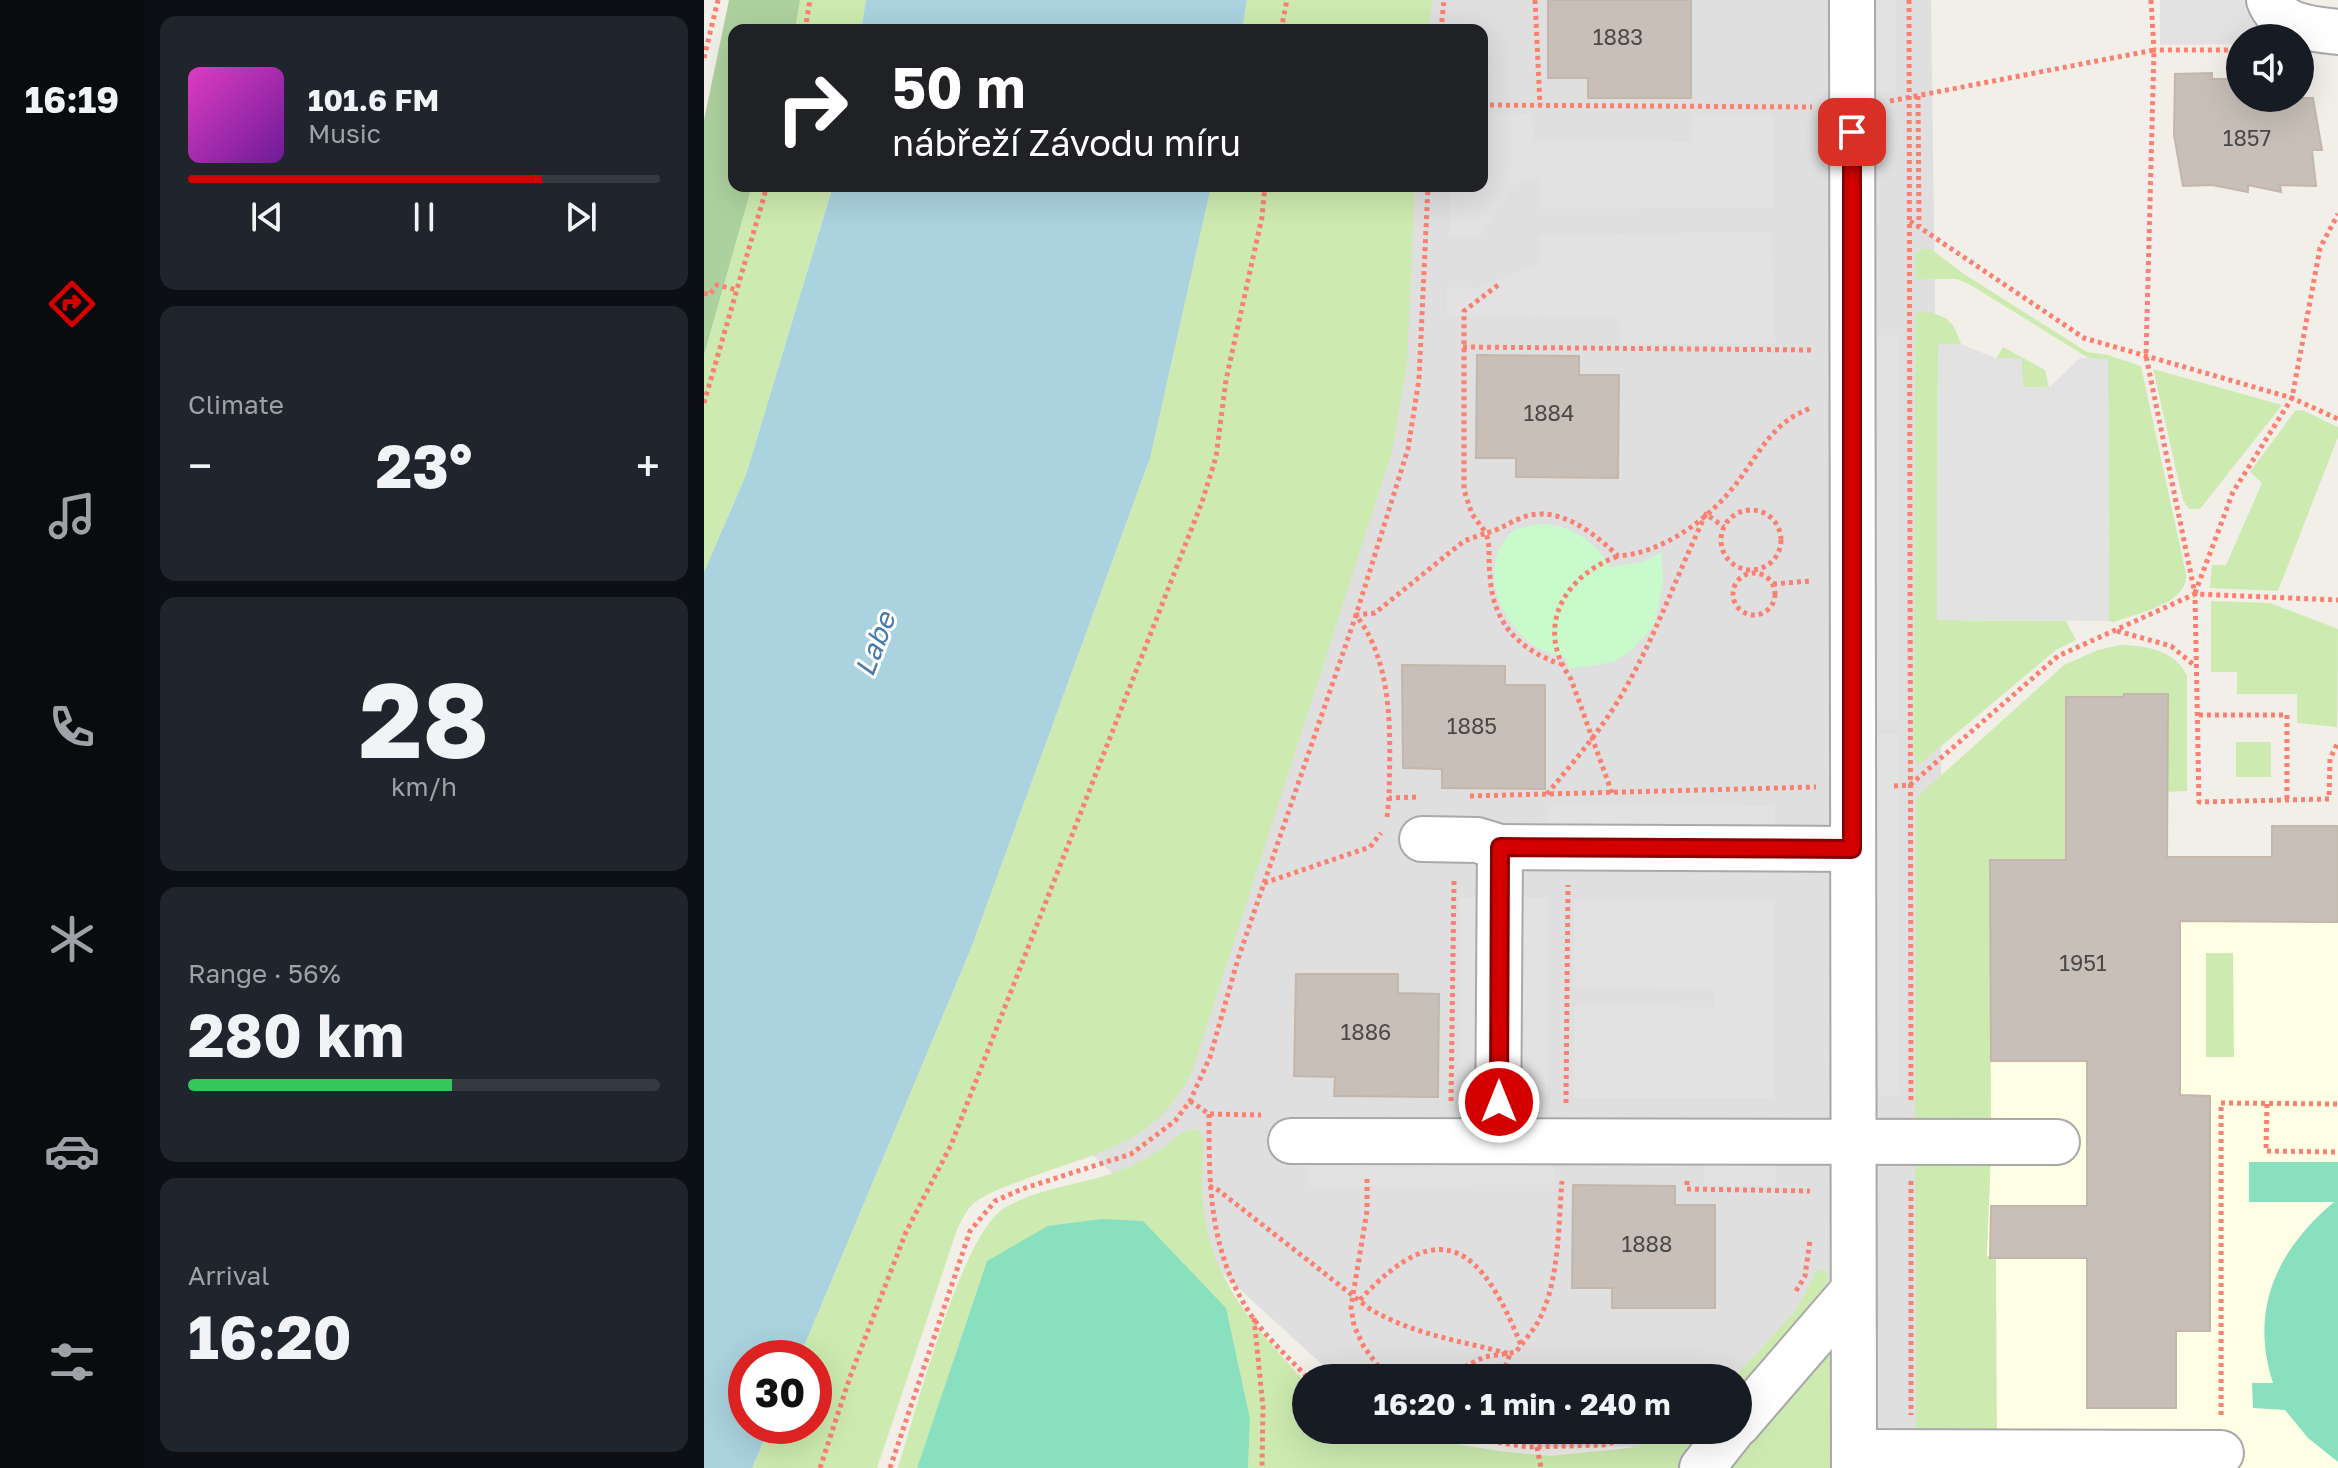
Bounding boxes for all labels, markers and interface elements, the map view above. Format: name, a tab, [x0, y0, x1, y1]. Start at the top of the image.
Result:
house number: 1883	[1593, 23, 1643, 50]
map controls	[2226, 24, 2314, 112]
button: sound	[2226, 24, 2314, 112]
text: 50 m	[892, 53, 1026, 120]
icon: right	[760, 56, 864, 160]
text: 16:19	[25, 78, 119, 121]
text: 101.6 FM	[308, 82, 439, 118]
pin	[1818, 98, 1886, 166]
icon: arrive	[1830, 110, 1874, 154]
text: Music	[308, 118, 381, 149]
text: nábřeží Závodu míru	[892, 121, 1241, 164]
house number: 1857	[2223, 124, 2271, 151]
icon: previous	[245, 195, 289, 239]
icon: pause	[402, 195, 446, 239]
icon: next	[559, 195, 603, 239]
icon: directions	[44, 276, 100, 332]
text: Climate	[188, 389, 284, 420]
house number: 1884	[1524, 399, 1574, 426]
text: 23°	[376, 429, 472, 501]
text: −	[188, 439, 212, 492]
text: +	[636, 439, 660, 492]
icon: music	[44, 488, 100, 544]
water label: Labe	[847, 606, 902, 680]
text: 28	[359, 656, 489, 781]
icon: phone	[44, 699, 100, 755]
house number: 1885	[1447, 712, 1497, 739]
text: km/h	[391, 771, 457, 802]
icon: climate	[44, 911, 100, 967]
house number: 1951	[2059, 949, 2107, 976]
text: Range · 56%	[188, 958, 341, 989]
text: 280 km	[188, 998, 404, 1070]
house number: 1886	[1341, 1018, 1391, 1045]
position arrow	[1457, 1060, 1541, 1144]
icon: car	[44, 1123, 100, 1179]
house number: 1888	[1622, 1230, 1672, 1257]
text: Arrival	[188, 1260, 269, 1291]
text: 16:20	[188, 1300, 352, 1372]
icon: filters	[44, 1334, 100, 1390]
speed limit sign: 30	[728, 1340, 832, 1444]
text: 16:20 · 1 min · 240 m	[1374, 1386, 1670, 1422]

